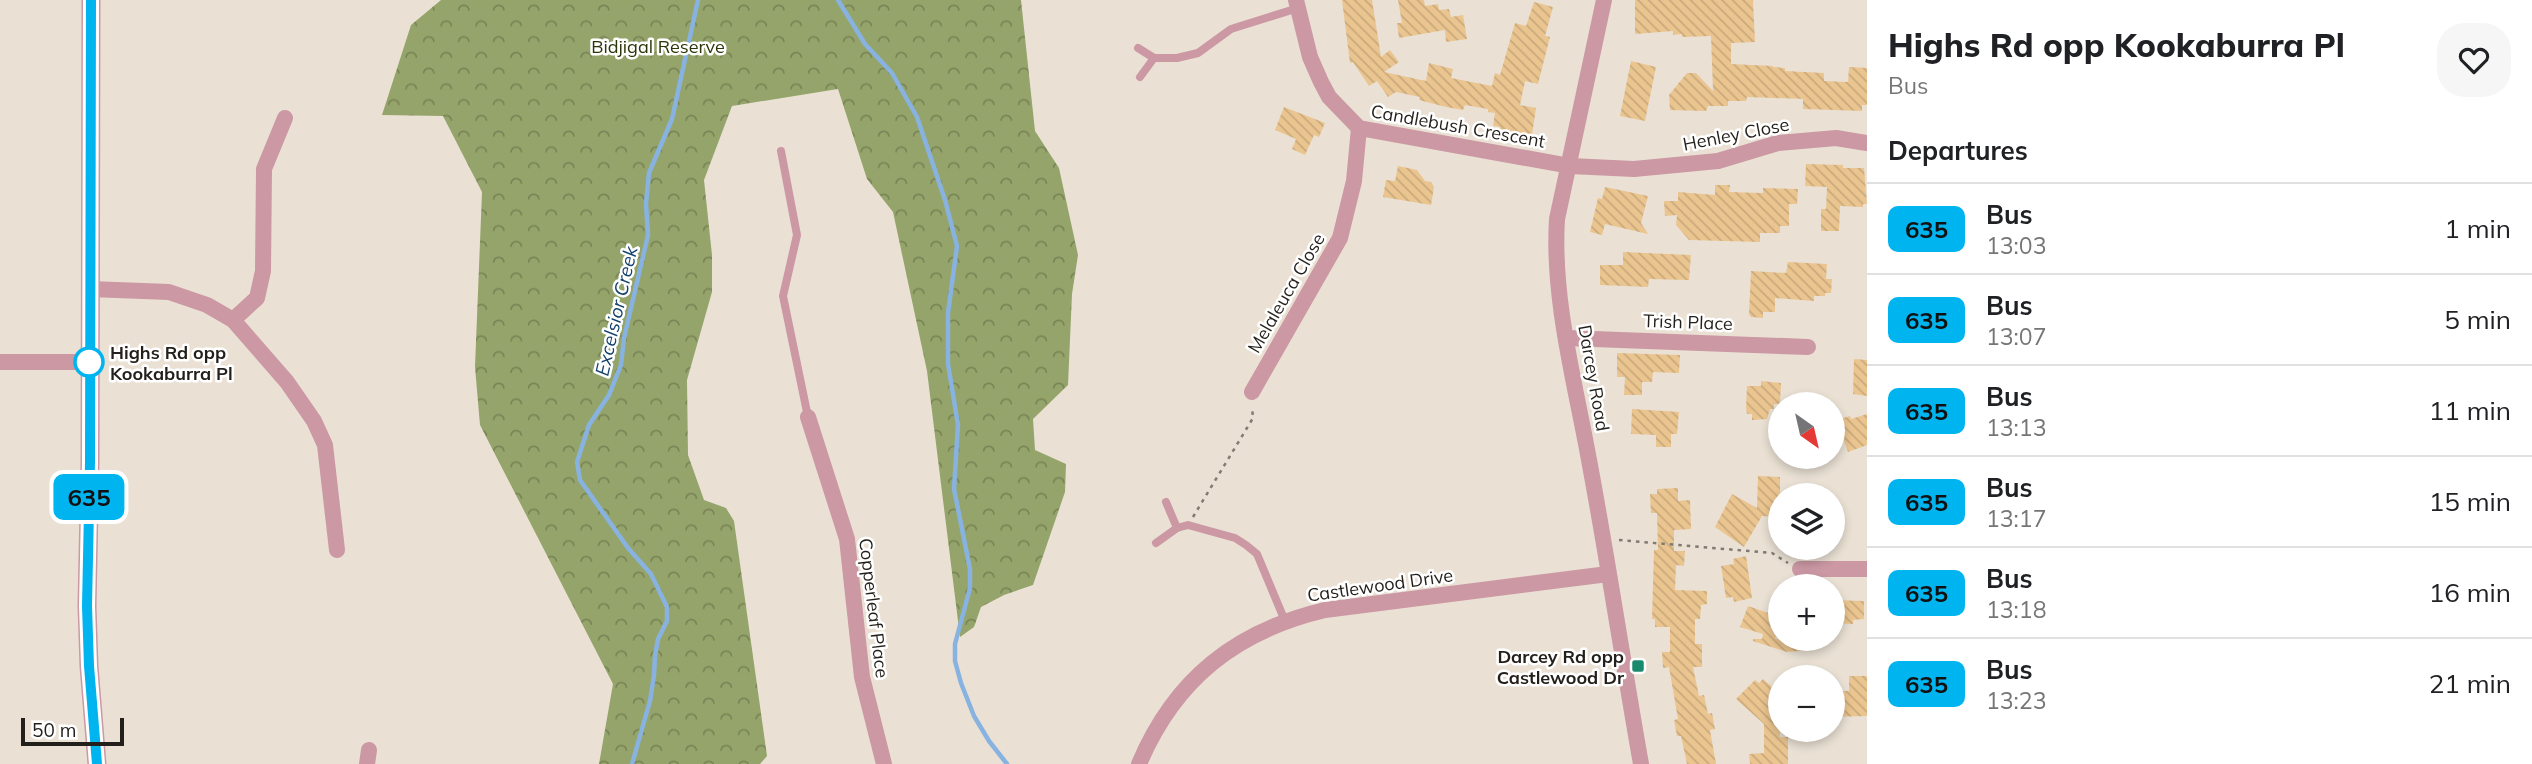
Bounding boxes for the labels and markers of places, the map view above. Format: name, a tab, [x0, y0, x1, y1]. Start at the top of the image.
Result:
place label: Highs Rd opp Kookaburra Pl	[110, 341, 233, 385]
marker: Highs Rd opp Kookaburra Pl	[74, 347, 104, 377]
place label: Darcey Rd opp Castlewood Dr	[1497, 645, 1625, 689]
marker: Darcey Rd opp Castlewood Dr	[1630, 658, 1646, 674]

